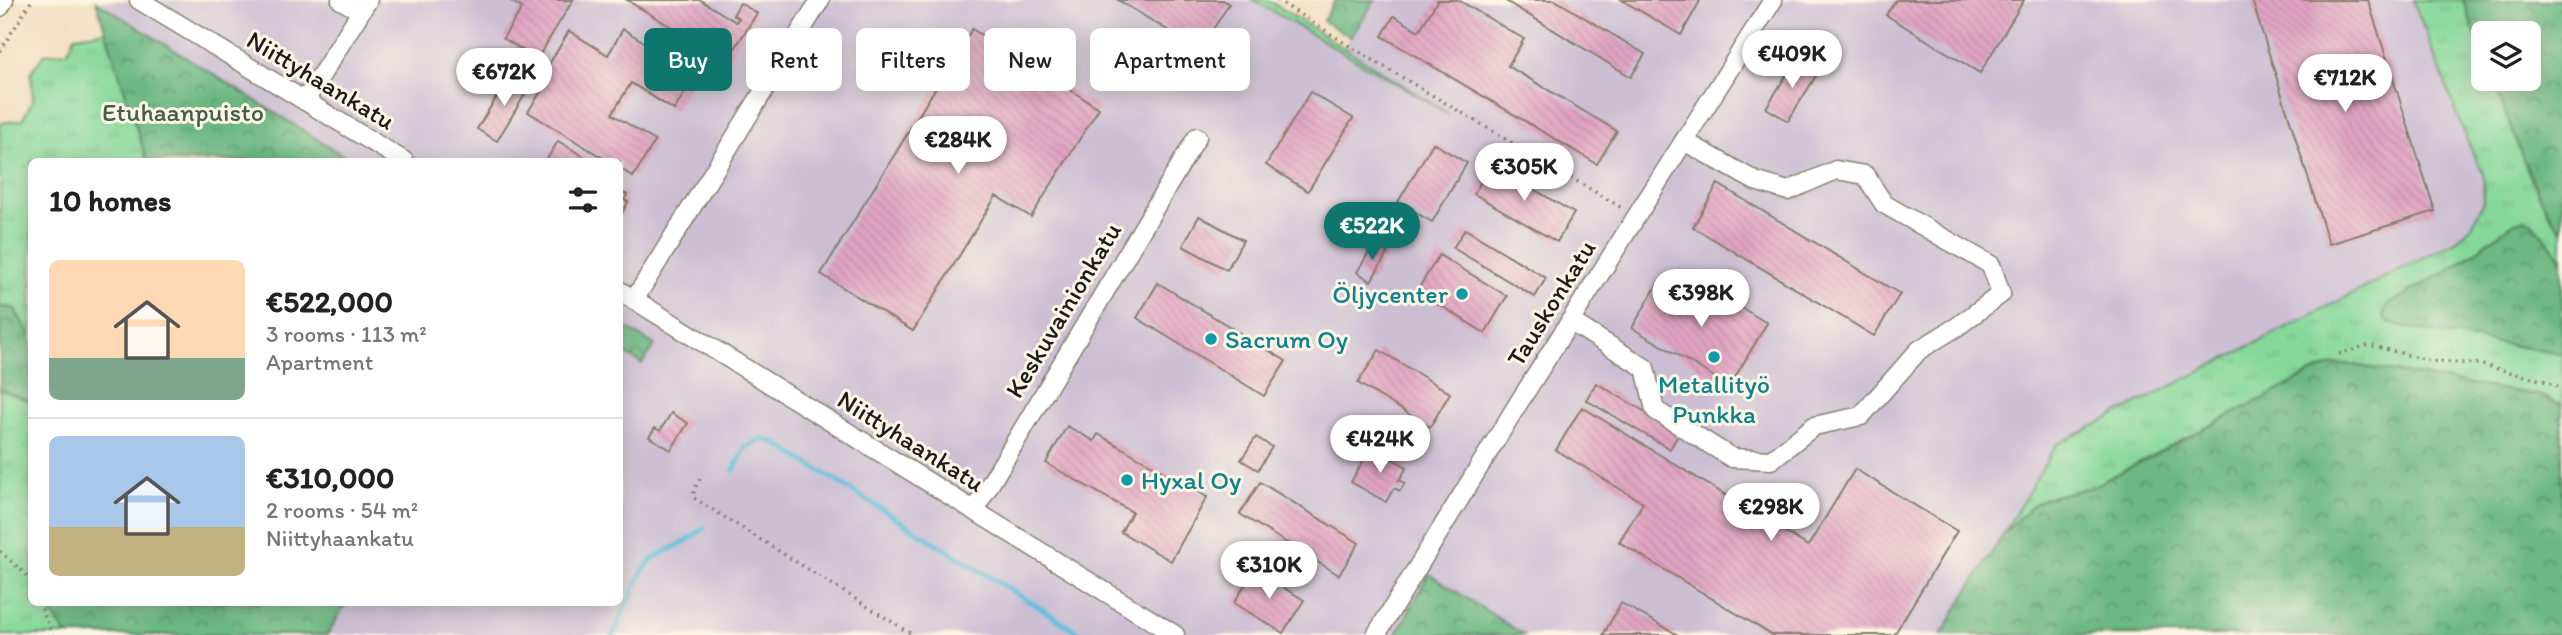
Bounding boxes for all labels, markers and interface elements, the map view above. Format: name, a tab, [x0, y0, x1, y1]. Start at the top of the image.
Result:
map controls	[2471, 21, 2541, 91]
button: layers	[2471, 21, 2541, 91]
street label: Niittyhaankatu	[241, 23, 401, 137]
chip: Buy	[644, 28, 732, 91]
chip: Rent	[746, 28, 842, 91]
chip: Filters	[856, 28, 970, 91]
chip: New	[984, 28, 1076, 91]
chip: Apartment	[1090, 28, 1250, 91]
pin: €409K	[1743, 31, 1841, 90]
text: €409K	[1758, 39, 1826, 67]
pin: €672K	[455, 48, 553, 108]
pin: €712K	[2296, 54, 2394, 114]
text: €672K	[472, 57, 536, 85]
text: €712K	[2314, 63, 2376, 91]
park label: Etuhaanpuisto	[102, 96, 264, 128]
pin: €284K	[909, 116, 1007, 176]
text: €284K	[925, 125, 991, 153]
pin: €305K	[1475, 144, 1573, 203]
text: €305K	[1491, 152, 1557, 180]
icon: filters	[564, 181, 602, 219]
text: 10 homes	[49, 182, 172, 219]
pin: €522K	[1323, 202, 1421, 262]
text: €522K	[1340, 211, 1404, 239]
street label: Keskuvainionkatu	[998, 216, 1128, 404]
street label: Tauskonkatu	[1499, 234, 1603, 372]
pin: €398K	[1652, 270, 1750, 329]
place label: Öljycenter	[1332, 278, 1449, 310]
text: €398K	[1669, 278, 1734, 306]
text: €522,000	[266, 283, 393, 320]
marker: Öljycenter	[1454, 286, 1470, 302]
icon: home	[105, 288, 189, 372]
text: 3 rooms · 113 m²	[266, 320, 427, 348]
place label: Sacrum Oy	[1225, 323, 1348, 355]
marker: Sacrum Oy	[1203, 331, 1219, 347]
text: Apartment	[266, 348, 373, 376]
marker: Metallityö Punkka	[1706, 349, 1722, 365]
place label: Metallityö Punkka	[1658, 368, 1770, 430]
street label: Niittyhaankatu	[832, 383, 990, 499]
pin: €424K	[1331, 416, 1429, 475]
text: €424K	[1346, 424, 1414, 452]
text: €310,000	[266, 459, 394, 496]
icon: home	[105, 464, 189, 548]
place label: Hyxal Oy	[1141, 464, 1241, 496]
marker: Hyxal Oy	[1119, 472, 1135, 488]
pin: €298K	[1722, 484, 1820, 543]
text: €298K	[1739, 492, 1803, 520]
text: 2 rooms · 54 m²	[266, 496, 418, 524]
text: Niittyhaankatu	[266, 524, 414, 552]
pin: €310K	[1220, 542, 1318, 601]
text: €310K	[1236, 550, 1302, 578]

